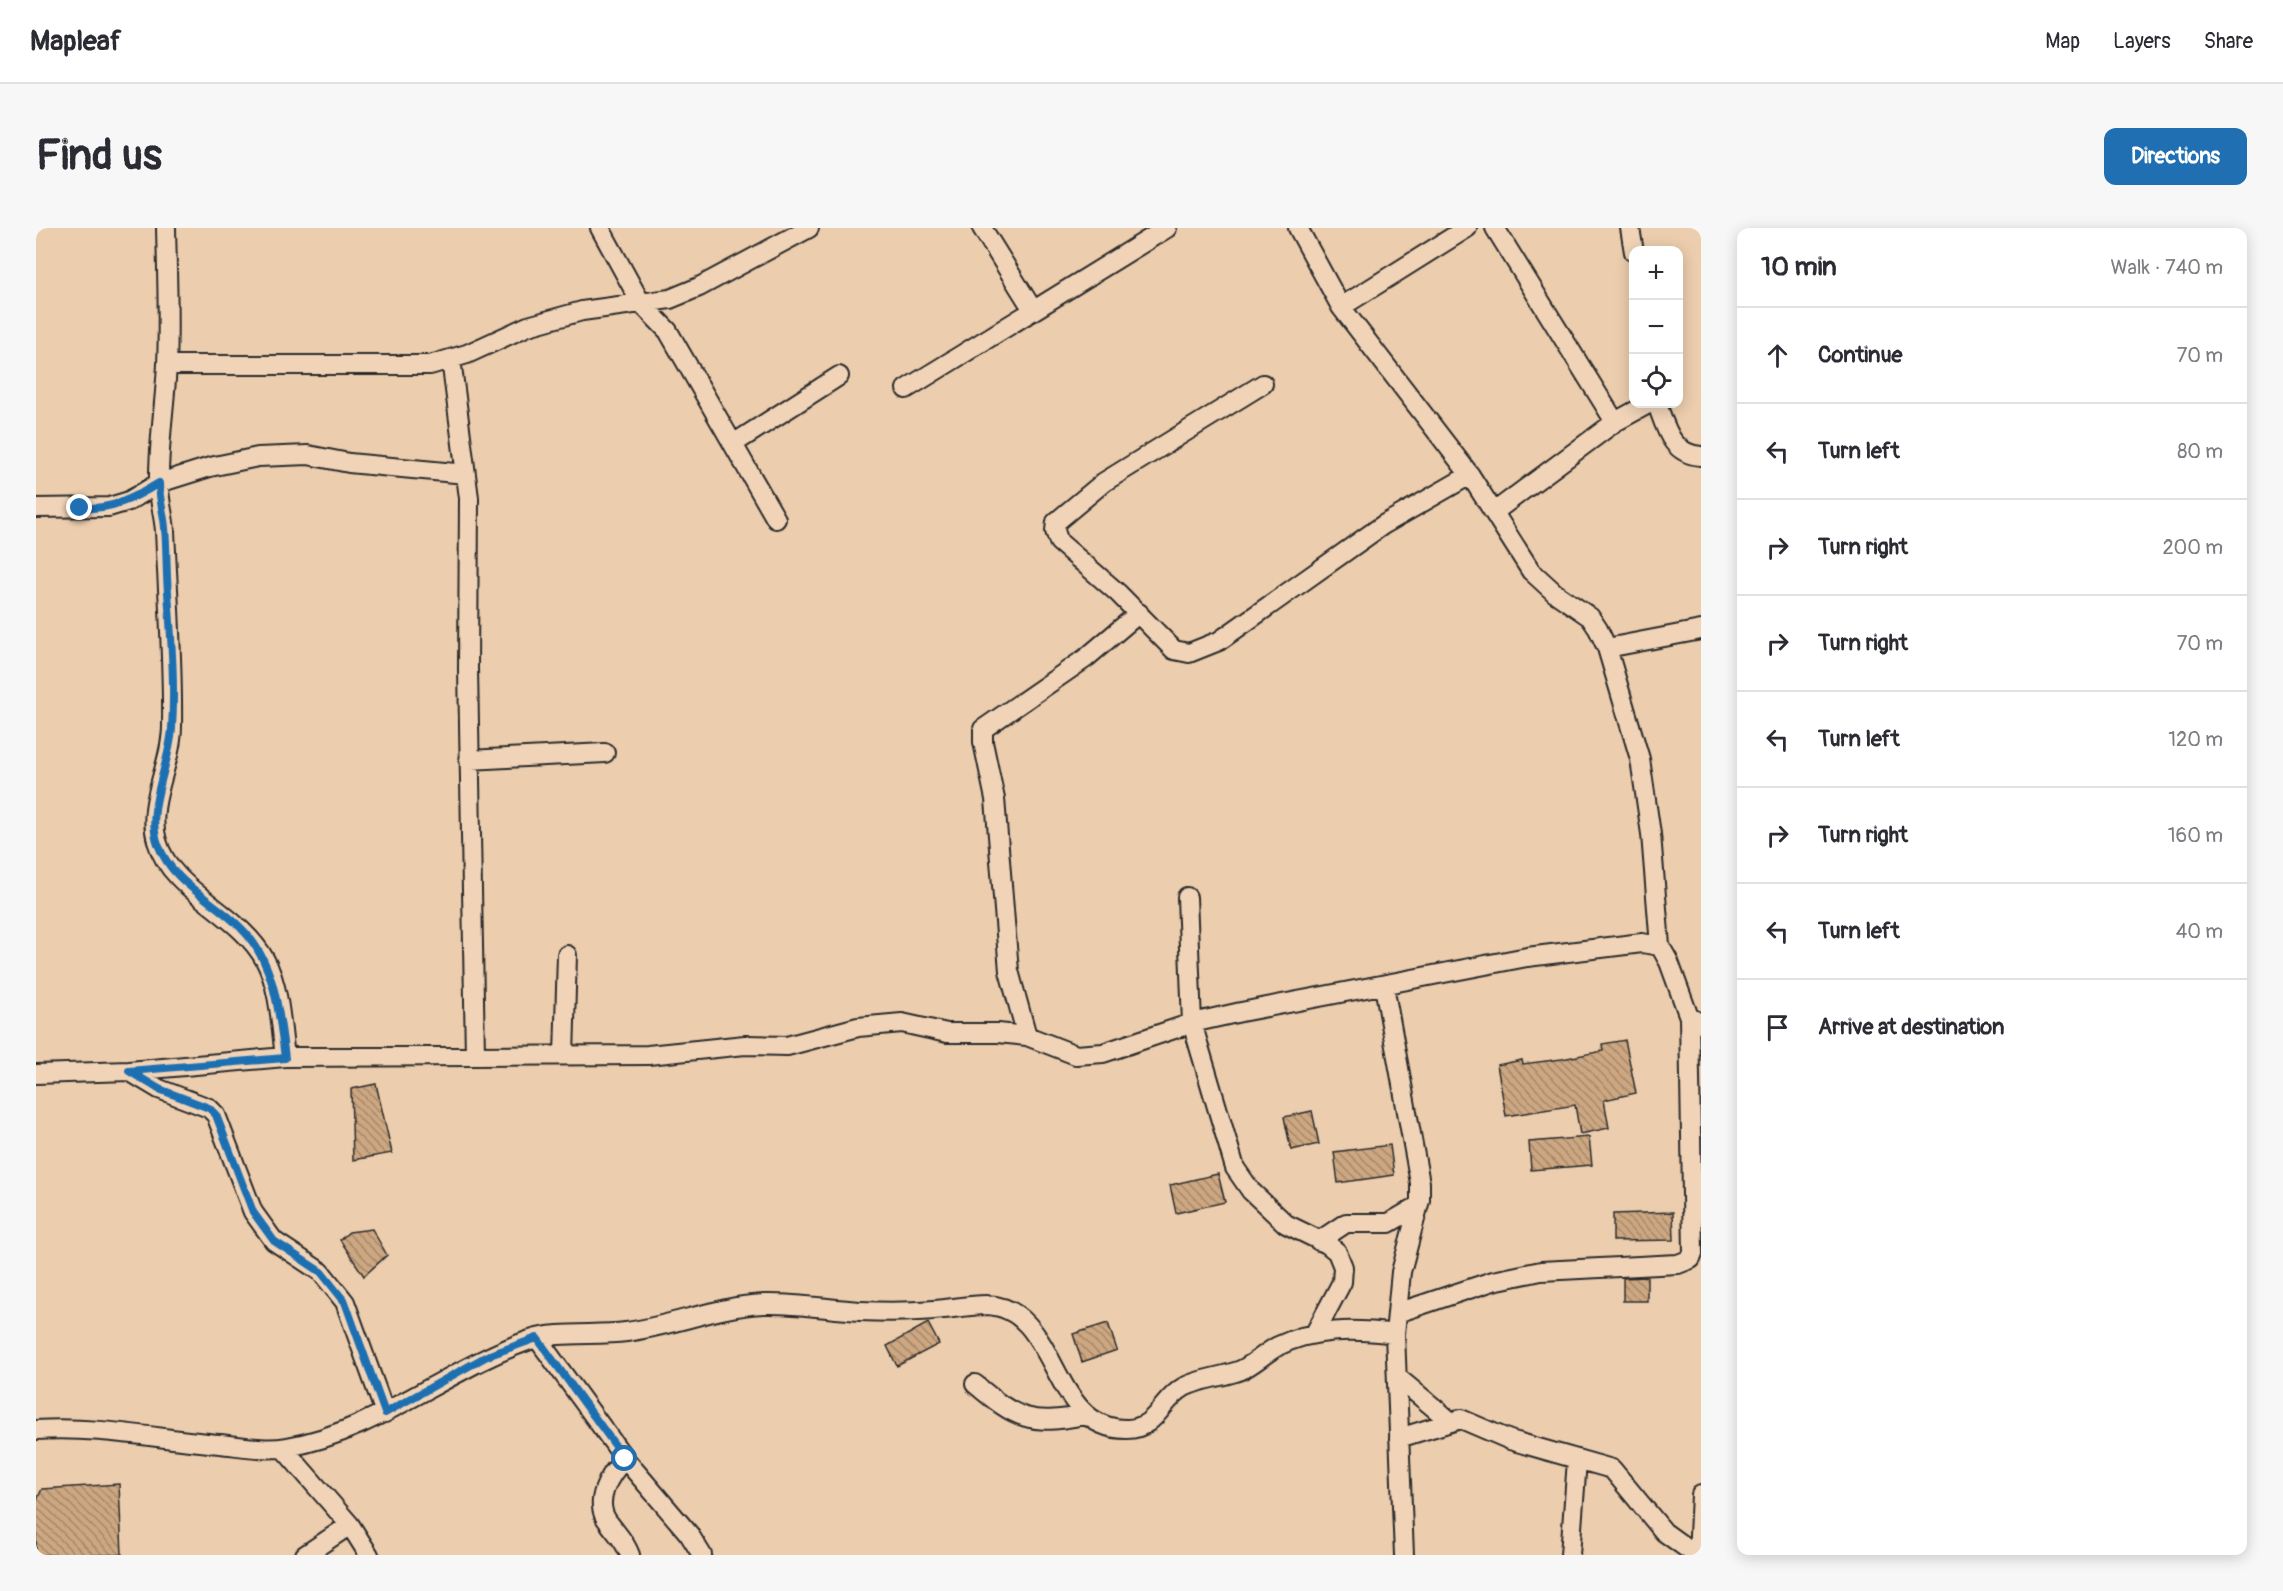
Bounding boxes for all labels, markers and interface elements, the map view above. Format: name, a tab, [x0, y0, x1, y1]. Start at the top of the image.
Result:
text: Mapleaf	[30, 24, 121, 59]
text: Map	[2045, 28, 2080, 55]
text: Layers	[2113, 28, 2171, 55]
text: Share	[2204, 28, 2253, 55]
button: Directions	[2104, 128, 2247, 185]
text: Find us	[36, 130, 162, 182]
map controls	[1629, 246, 1683, 408]
button: +	[1629, 246, 1683, 300]
text: 10 min	[1761, 251, 1837, 283]
text: Walk · 740 m	[2110, 255, 2223, 280]
button: −	[1629, 300, 1683, 354]
icon: ahead	[1761, 339, 1794, 372]
text: Continue	[1818, 341, 1902, 369]
text: 70 m	[2177, 343, 2223, 368]
button: locate	[1629, 354, 1683, 408]
icon: left	[1761, 435, 1794, 468]
text: Turn left	[1818, 437, 1900, 465]
text: 80 m	[2177, 439, 2223, 464]
route end	[66, 494, 92, 520]
icon: right	[1761, 531, 1794, 564]
text: Turn right	[1818, 533, 1908, 561]
text: 200 m	[2162, 535, 2223, 560]
icon: right	[1761, 627, 1794, 660]
text: Turn right	[1818, 629, 1908, 657]
text: 70 m	[2177, 631, 2223, 656]
icon: left	[1761, 723, 1794, 756]
text: Turn left	[1818, 725, 1900, 753]
text: 120 m	[2168, 727, 2223, 752]
icon: right	[1761, 819, 1794, 852]
text: Turn right	[1818, 821, 1908, 849]
text: 160 m	[2168, 823, 2223, 848]
icon: left	[1761, 915, 1794, 948]
text: Turn left	[1818, 917, 1900, 945]
text: 40 m	[2176, 919, 2223, 944]
icon: arrive	[1761, 1011, 1794, 1044]
text: Arrive at destination	[1818, 1013, 2004, 1041]
route start	[611, 1445, 637, 1471]

